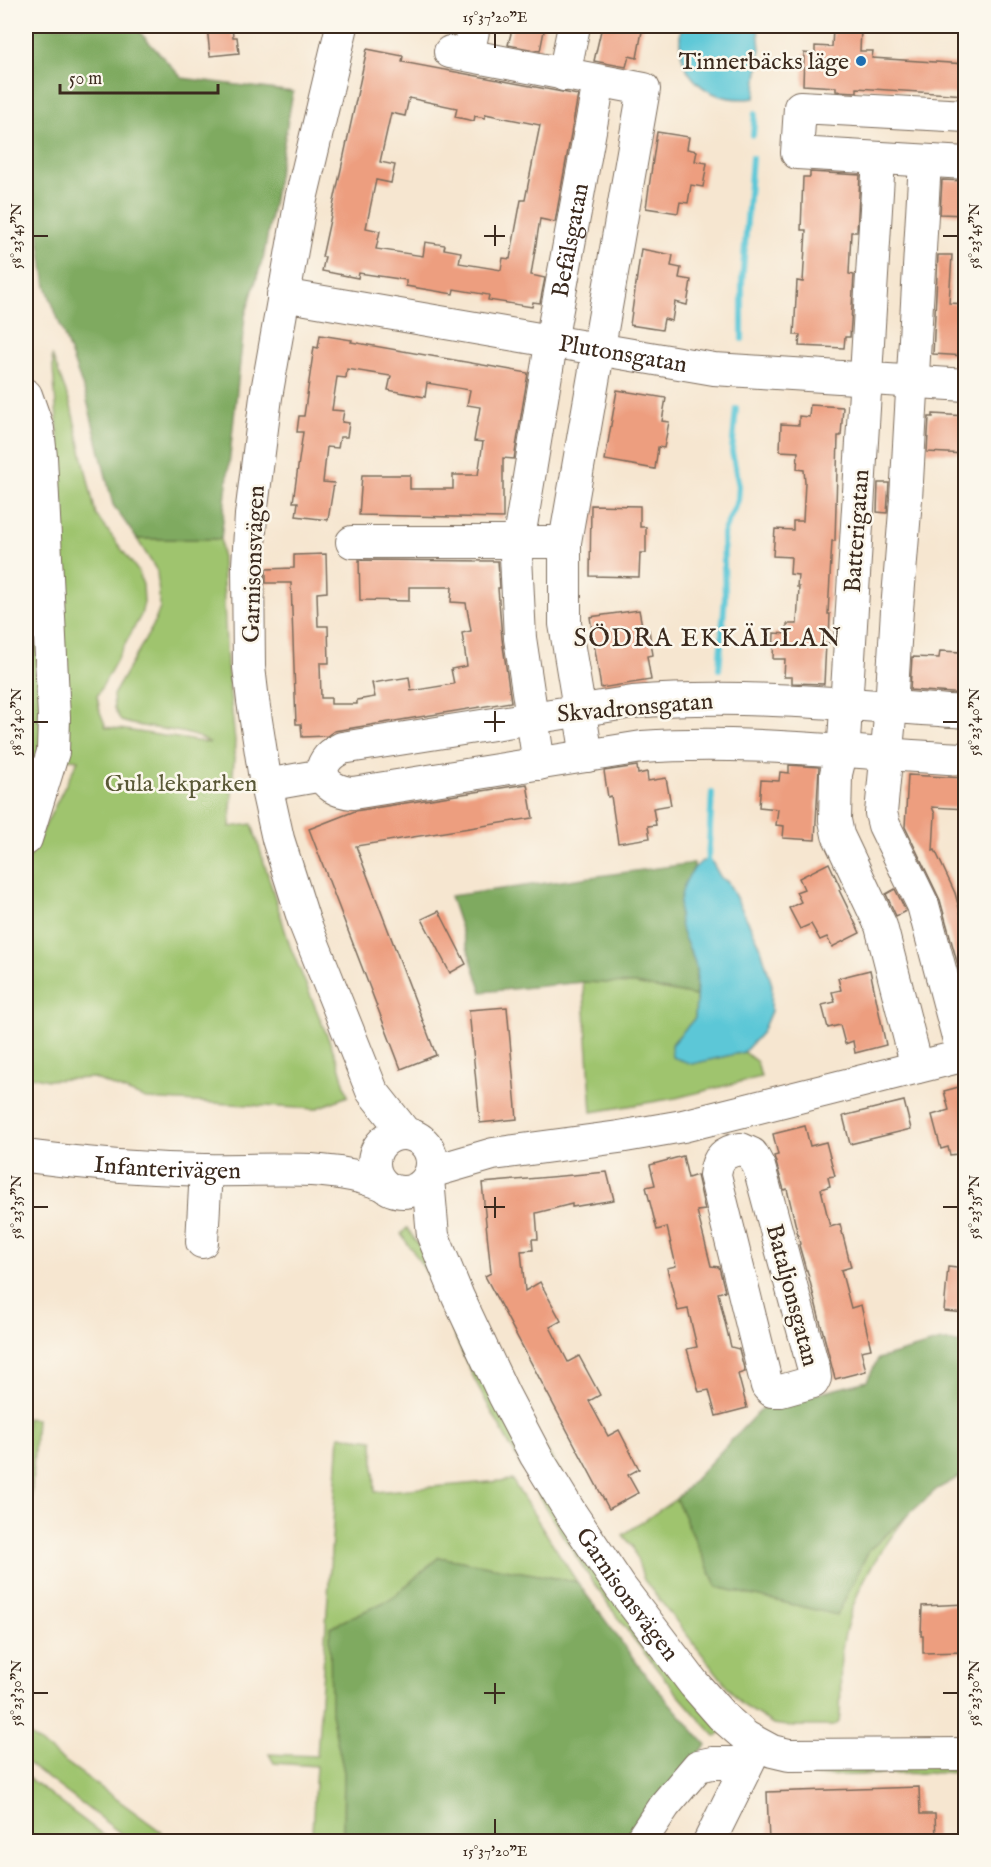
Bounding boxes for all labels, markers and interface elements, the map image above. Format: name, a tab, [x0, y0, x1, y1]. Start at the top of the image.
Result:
text: 15°37'20"E	[463, 8, 527, 27]
place label: Tinnerbäcks läge	[679, 47, 849, 78]
marker: Tinnerbäcks läge	[854, 54, 868, 68]
scale bar	[60, 57, 218, 95]
text: 50 m	[69, 68, 102, 91]
street label: Befälsgatan	[545, 180, 597, 300]
text: 58°23'45"N	[7, 203, 26, 269]
text: 58°23'45"N	[965, 203, 984, 269]
street label: Plutonsgatan	[556, 329, 690, 381]
street label: Batterigatan	[838, 468, 877, 594]
street label: Garnisonsvägen	[236, 484, 273, 643]
district label: SÖDRA EKKÄLLAN	[573, 622, 843, 655]
street label: Skvadronsgatan	[556, 686, 715, 731]
text: 58°23'40"N	[7, 688, 26, 756]
text: 58°23'40"N	[965, 688, 984, 756]
park label: Gula lekparken	[105, 769, 258, 800]
street label: Infanterivägen	[92, 1150, 241, 1187]
text: 58°23'35"N	[7, 1175, 26, 1239]
text: 58°23'35"N	[965, 1175, 984, 1239]
street label: Bataljonsgatan	[758, 1221, 825, 1370]
street label: Garnisonsvägen	[568, 1522, 685, 1668]
text: 58°23'30"N	[7, 1660, 26, 1726]
text: 58°23'30"N	[965, 1660, 984, 1726]
text: 15°37'20"E	[463, 1842, 527, 1861]

